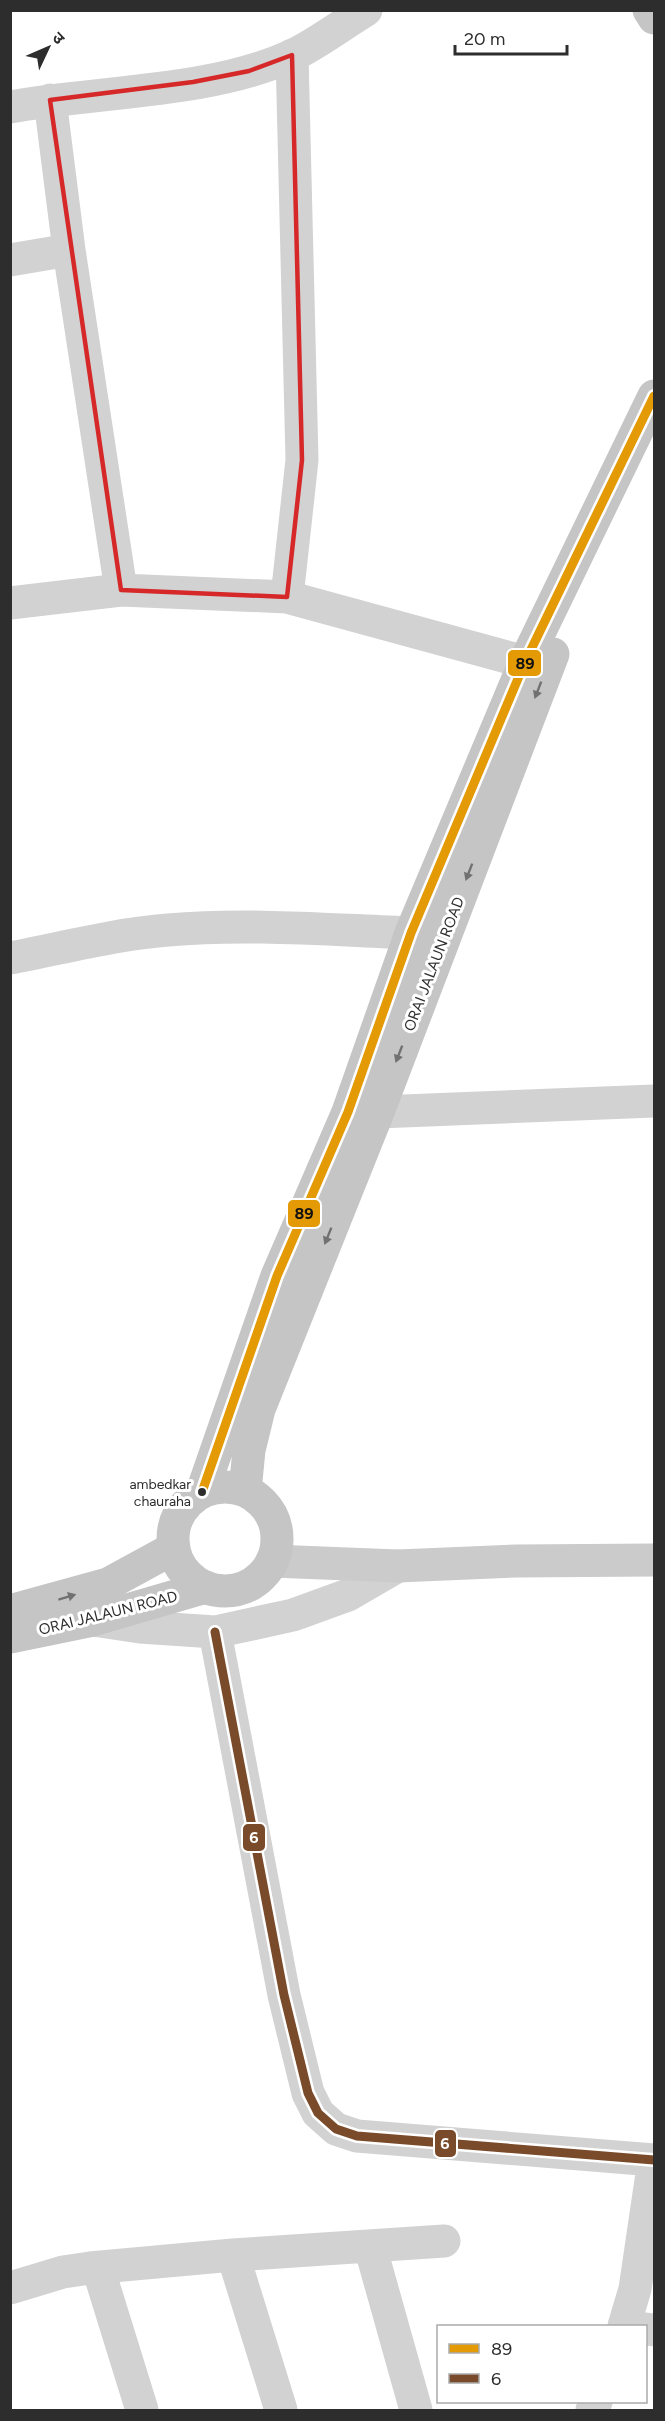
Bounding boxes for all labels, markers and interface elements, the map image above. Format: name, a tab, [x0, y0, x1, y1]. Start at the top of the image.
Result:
north arrow	[18, 18, 78, 78]
scale bar	[455, 18, 568, 56]
text: उ	[48, 28, 69, 48]
text: 20 m	[464, 28, 505, 50]
line badge: 89	[507, 649, 542, 677]
text: 89	[515, 654, 535, 673]
one-way arrow	[533, 681, 543, 699]
one-way arrow	[463, 863, 473, 881]
street label: ORAI JALAUN ROAD	[400, 894, 468, 1034]
one-way arrow	[394, 1045, 404, 1063]
line badge: 89	[287, 1199, 321, 1228]
text: 89	[294, 1204, 314, 1223]
one-way arrow	[323, 1227, 333, 1245]
place label: ambedkar chauraha	[129, 1476, 191, 1510]
marker: ambedkar chauraha	[196, 1486, 208, 1498]
street label: ORAI JALAUN ROAD	[37, 1587, 179, 1639]
one-way arrow	[58, 1592, 76, 1601]
line badge: 6	[242, 1823, 266, 1852]
text: 6	[249, 1828, 259, 1847]
line badge: 6	[434, 2129, 457, 2158]
text: 6	[440, 2134, 450, 2153]
legend	[437, 2325, 647, 2403]
text: 89	[491, 2338, 512, 2360]
text: 6	[491, 2368, 501, 2390]

